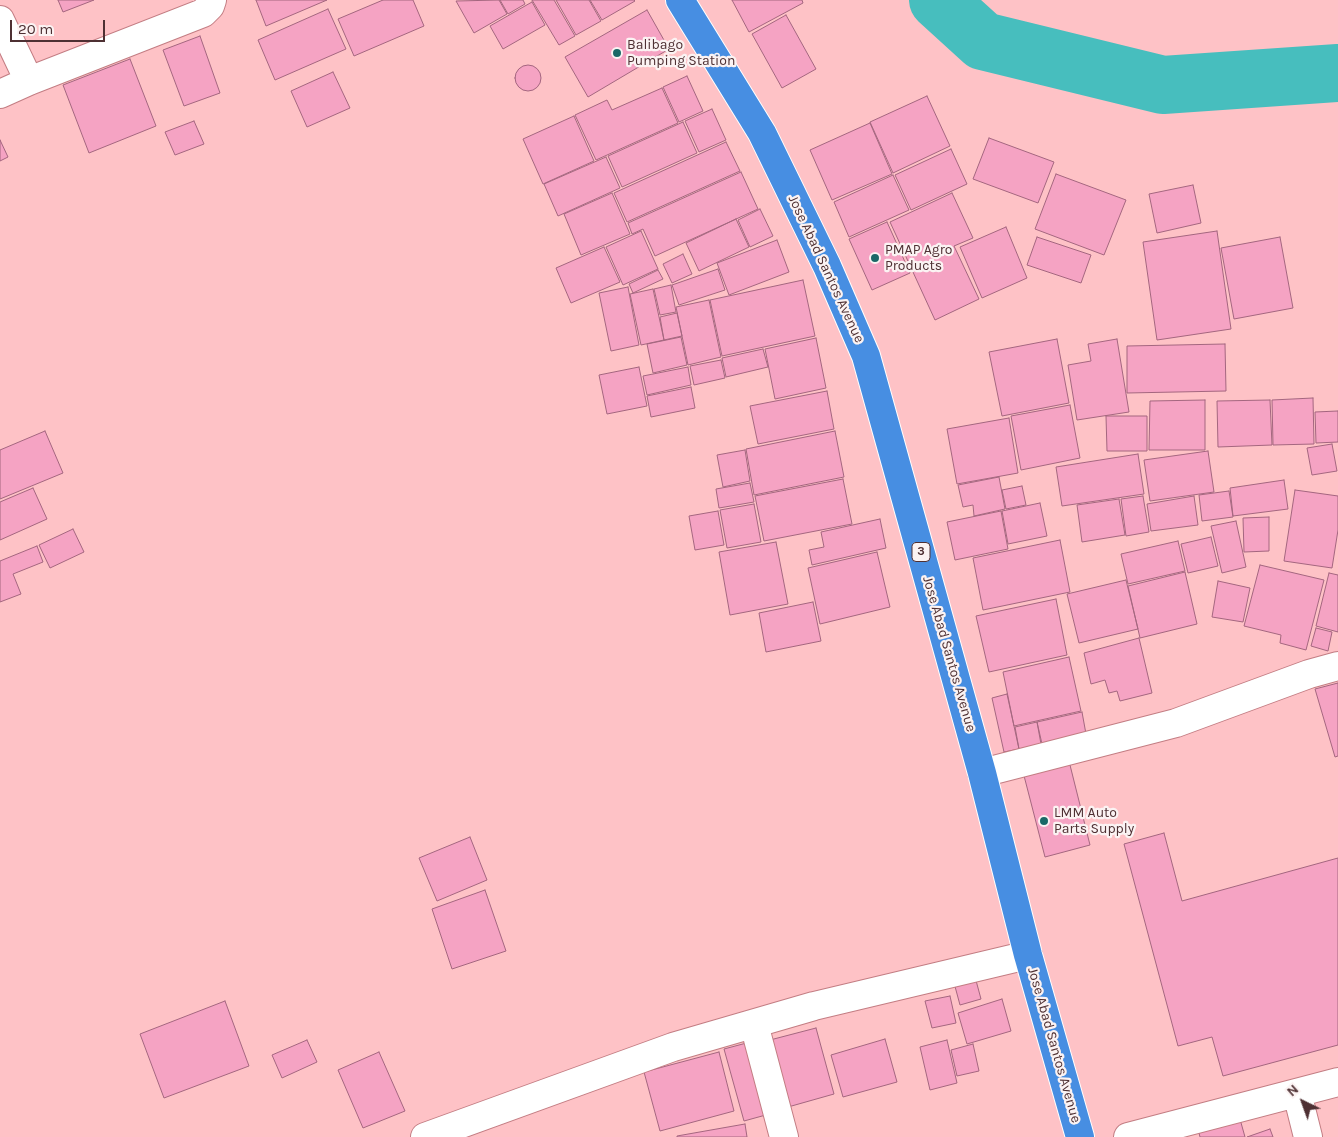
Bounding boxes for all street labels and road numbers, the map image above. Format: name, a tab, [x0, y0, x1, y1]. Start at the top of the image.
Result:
street label: Jose Abad Santos Avenue	[784, 192, 868, 346]
road number: 3	[912, 542, 930, 562]
street label: Jose Abad Santos Avenue	[919, 574, 979, 734]
street label: Jose Abad Santos Avenue	[1024, 965, 1084, 1125]

